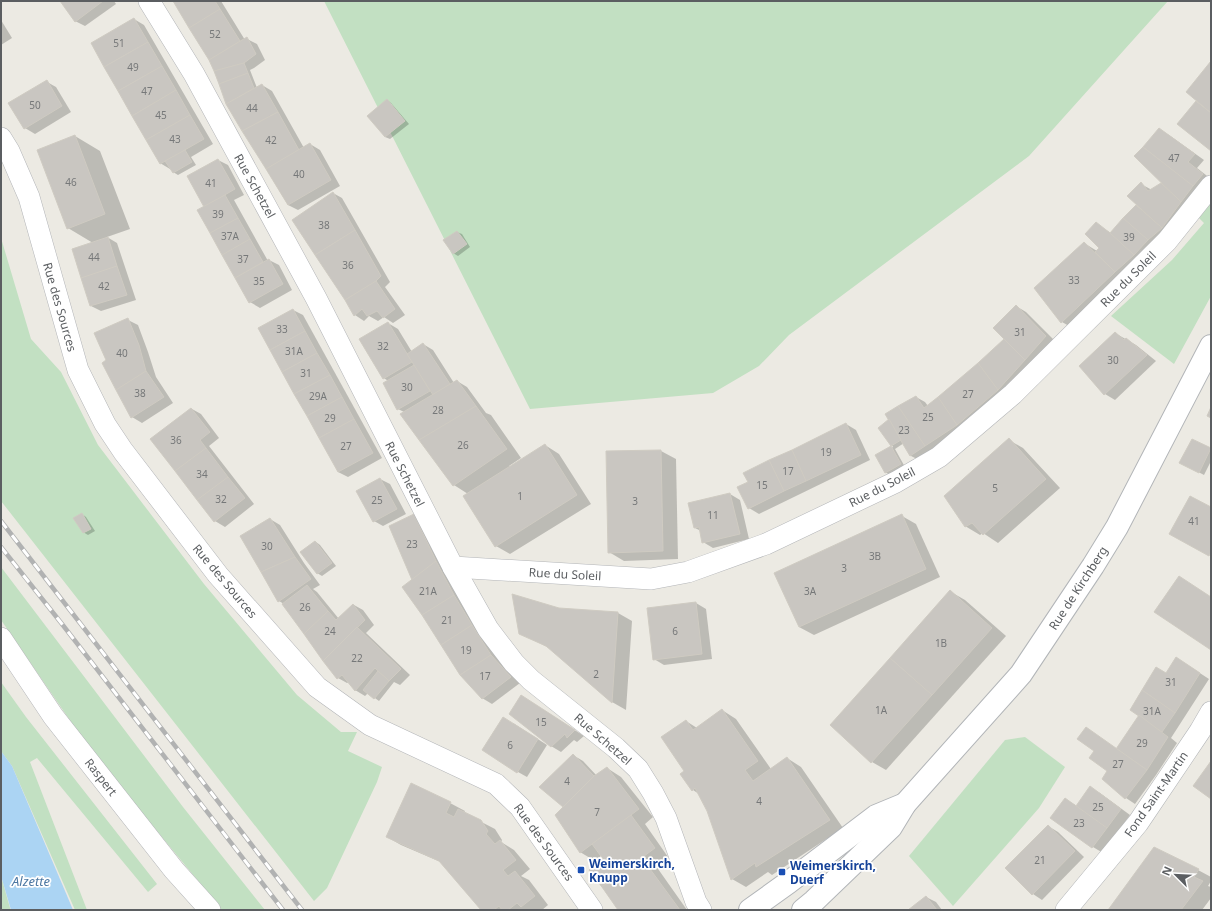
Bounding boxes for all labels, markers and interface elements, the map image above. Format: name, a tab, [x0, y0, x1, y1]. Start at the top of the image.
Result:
house number: 52	[209, 27, 221, 41]
house number: 51	[113, 36, 125, 50]
house number: 49	[127, 60, 139, 74]
house number: 47	[141, 84, 153, 98]
house number: 50	[29, 98, 41, 112]
house number: 44	[246, 101, 258, 115]
house number: 45	[155, 108, 167, 122]
house number: 43	[169, 132, 181, 146]
house number: 42	[265, 133, 277, 147]
street label: Rue Schetzel	[230, 151, 280, 221]
house number: 47	[1168, 151, 1180, 165]
house number: 40	[293, 167, 305, 181]
house number: 46	[65, 175, 77, 189]
house number: 41	[205, 176, 217, 190]
house number: 39	[212, 207, 224, 221]
house number: 38	[318, 218, 330, 232]
house number: 37A	[221, 229, 240, 243]
house number: 39	[1123, 230, 1135, 244]
street label: Rue du Soleil	[1096, 247, 1160, 311]
house number: 44	[88, 250, 100, 264]
house number: 37	[237, 252, 249, 266]
house number: 36	[342, 258, 354, 272]
street label: Rue des Sources	[39, 260, 81, 354]
house number: 33	[1068, 273, 1080, 287]
house number: 35	[253, 274, 265, 288]
house number: 42	[98, 279, 110, 293]
house number: 33	[276, 322, 288, 336]
house number: 31	[1014, 325, 1026, 339]
house number: 32	[377, 339, 389, 353]
house number: 31A	[285, 344, 304, 358]
house number: 40	[116, 346, 128, 360]
house number: 30	[1107, 353, 1119, 367]
house number: 31	[300, 366, 312, 380]
house number: 30	[401, 380, 413, 394]
house number: 38	[134, 386, 146, 400]
house number: 27	[962, 387, 974, 401]
house number: 29A	[309, 389, 328, 403]
house number: 28	[432, 403, 444, 417]
house number: 25	[922, 410, 934, 424]
house number: 29	[324, 411, 336, 425]
house number: 23	[898, 423, 910, 437]
house number: 36	[170, 433, 182, 447]
street label: Rue Schetzel	[381, 438, 429, 510]
house number: 26	[457, 438, 469, 452]
house number: 27	[340, 439, 352, 453]
house number: 19	[820, 445, 832, 459]
street label: Rue du Soleil	[846, 463, 918, 511]
house number: 17	[782, 464, 794, 478]
house number: 34	[196, 467, 208, 481]
house number: 15	[756, 478, 768, 492]
house number: 5	[992, 481, 998, 495]
house number: 1	[517, 489, 523, 503]
house number: 32	[215, 492, 227, 506]
house number: 25	[371, 493, 383, 507]
house number: 3	[632, 494, 638, 508]
house number: 11	[707, 508, 719, 522]
house number: 41	[1188, 514, 1200, 528]
house number: 23	[406, 537, 418, 551]
house number: 30	[261, 539, 273, 553]
street label: Rue des Sources	[189, 540, 261, 622]
street label: Rue de Kirchberg	[1045, 543, 1111, 633]
house number: 3B	[869, 549, 881, 563]
house number: 3	[841, 561, 847, 575]
street label: Rue du Soleil	[528, 564, 602, 584]
house number: 21A	[419, 584, 438, 598]
house number: 3A	[804, 584, 817, 598]
house number: 26	[299, 600, 311, 614]
house number: 21	[441, 613, 453, 627]
house number: 24	[324, 624, 336, 638]
house number: 6	[672, 624, 678, 638]
house number: 1B	[935, 636, 947, 650]
house number: 19	[460, 643, 472, 657]
house number: 22	[351, 651, 363, 665]
house number: 2	[593, 667, 599, 681]
house number: 17	[479, 669, 491, 683]
house number: 31	[1165, 675, 1177, 689]
house number: 1A	[875, 703, 888, 717]
house number: 31A	[1143, 704, 1162, 718]
street label: Rue Schetzel	[571, 709, 635, 769]
house number: 15	[535, 715, 547, 729]
house number: 29	[1136, 736, 1148, 750]
house number: 6	[507, 738, 513, 752]
street label: Fond Saint-Martin	[1120, 748, 1192, 840]
street label: Raspert	[81, 755, 121, 800]
house number: 27	[1112, 757, 1124, 771]
house number: 4	[564, 774, 570, 788]
house number: 4	[756, 794, 762, 808]
street label: Rue des Sources	[510, 800, 578, 884]
house number: 25	[1092, 800, 1104, 814]
house number: 7	[594, 805, 600, 819]
house number: 23	[1073, 816, 1085, 830]
house number: 21	[1034, 853, 1046, 867]
place label: Weimerskirch, Knupp	[589, 855, 675, 886]
north arrow	[1156, 855, 1196, 895]
place label: Weimerskirch, Duerf	[790, 857, 876, 888]
text: N	[1158, 864, 1175, 878]
marker: Weimerskirch, Knupp	[576, 865, 586, 875]
marker: Weimerskirch, Duerf	[777, 867, 787, 877]
water label: Alzette	[11, 872, 51, 890]

